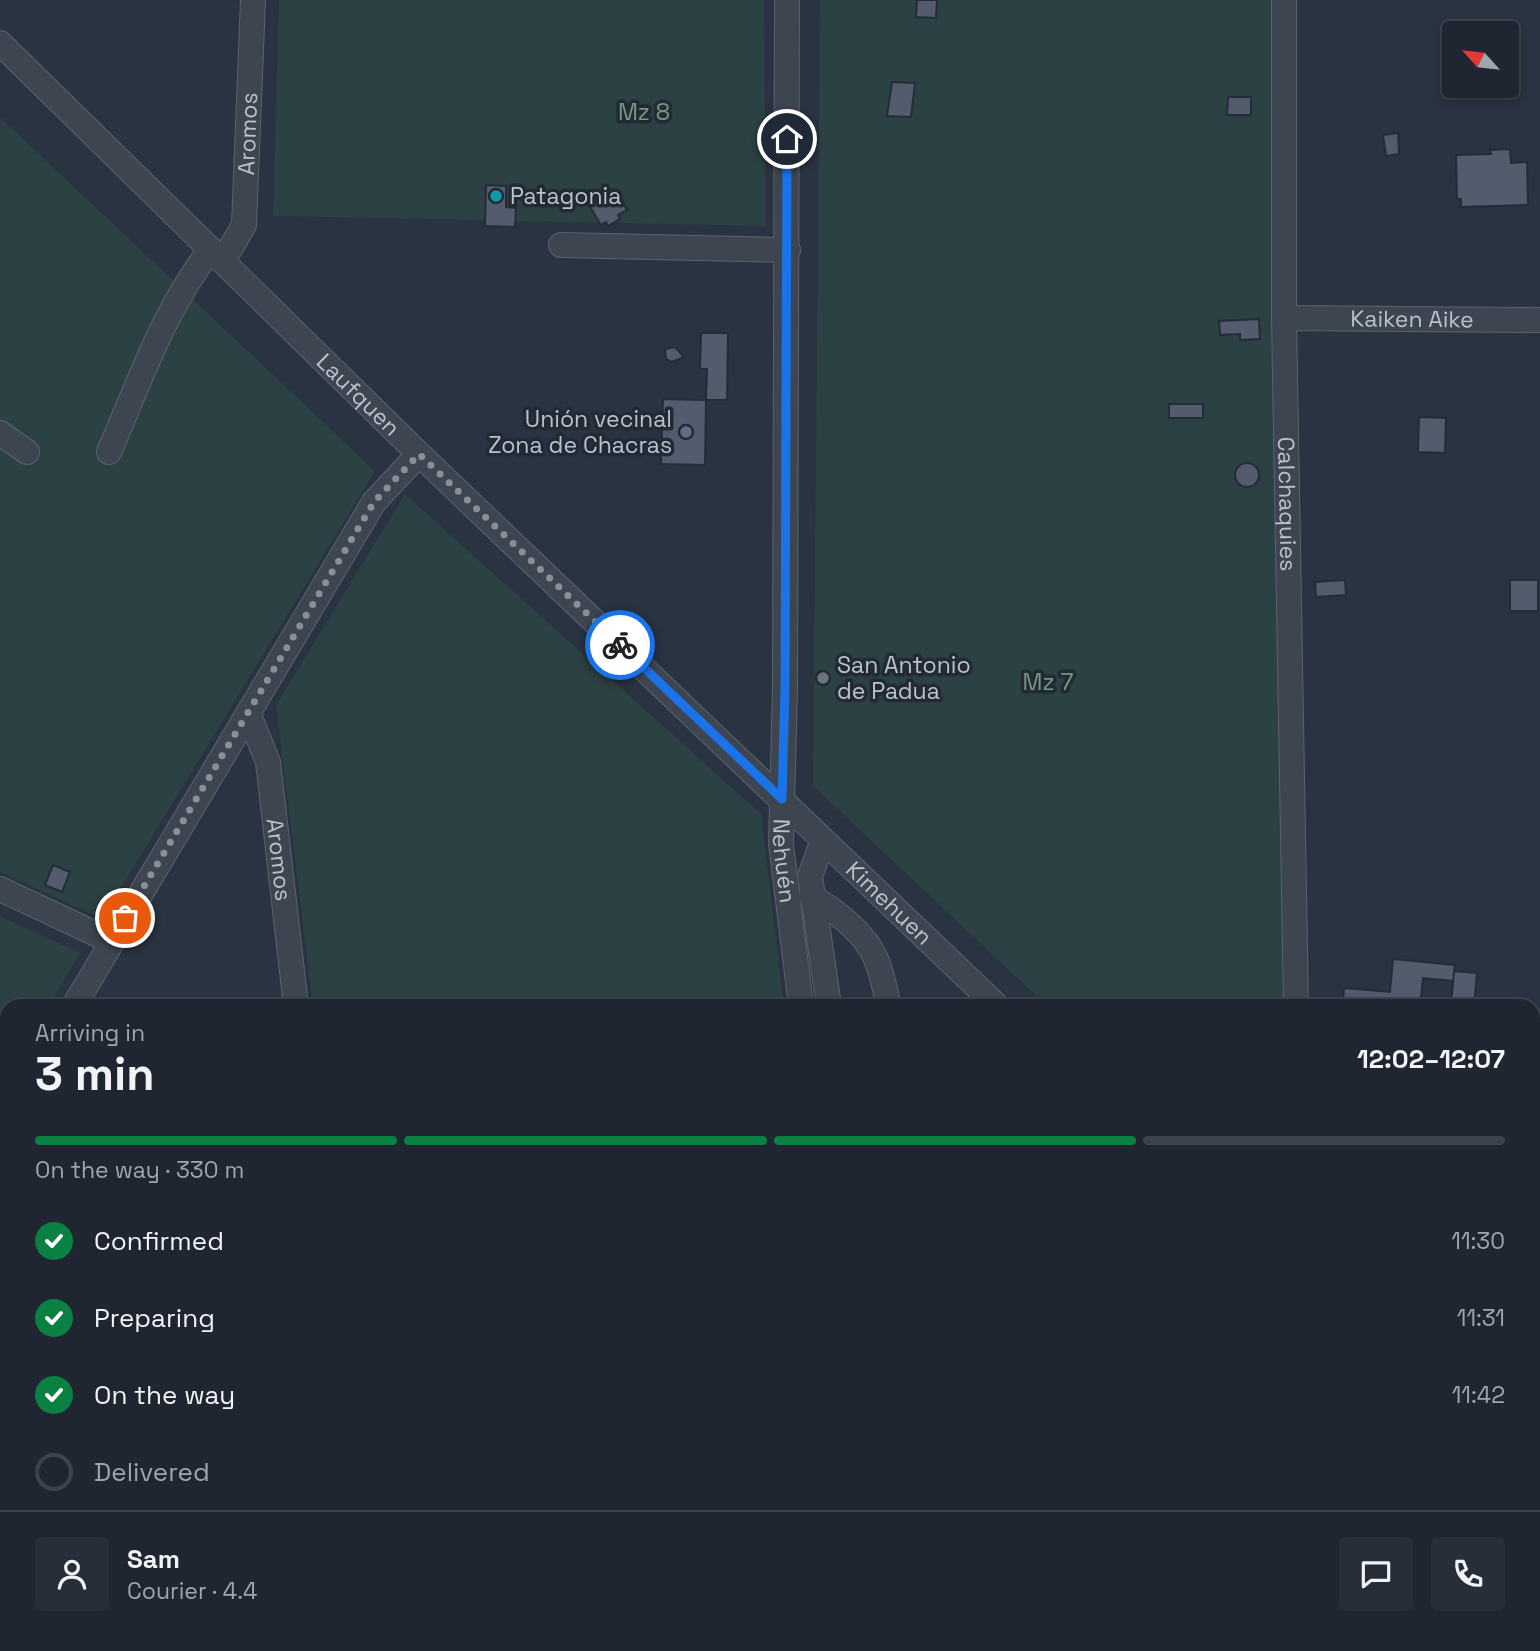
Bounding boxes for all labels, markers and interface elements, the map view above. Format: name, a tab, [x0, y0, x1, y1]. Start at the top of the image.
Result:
north arrow	[1442, 21, 1519, 98]
map controls	[1442, 21, 1519, 98]
street label: Aromos	[231, 92, 264, 176]
park label: Mz 8	[618, 97, 670, 127]
pin	[757, 109, 817, 169]
icon: home	[768, 120, 806, 158]
place label: Patagonia	[510, 181, 621, 211]
marker: Patagonia	[488, 188, 504, 204]
street label: Kaiken Aike	[1350, 304, 1474, 334]
street label: Laufquen	[310, 347, 407, 442]
place label: Unión vecinal Zona de Chacras	[488, 404, 672, 460]
marker: Unión vecinal Zona de Chacras	[678, 424, 694, 440]
street label: Calchaquies	[1271, 436, 1303, 572]
courier	[585, 610, 655, 680]
icon: bike	[601, 626, 639, 664]
place label: San Antonio de Padua	[837, 650, 971, 706]
park label: Mz 7	[1023, 667, 1073, 697]
marker: San Antonio de Padua	[815, 670, 831, 686]
street label: Aromos	[260, 817, 299, 903]
street label: Nehuén	[766, 818, 803, 905]
street label: Kimehuen	[839, 855, 939, 951]
pin	[95, 888, 155, 948]
icon: bag	[106, 899, 144, 937]
text: Arriving in	[35, 1018, 145, 1048]
text: 12:02–12:07	[1357, 1042, 1505, 1076]
text: 3 min	[35, 1045, 155, 1103]
text: On the way · 330 m	[35, 1155, 244, 1185]
icon: check	[35, 1222, 73, 1260]
text: Confirmed	[94, 1224, 224, 1258]
text: 11:30	[1451, 1226, 1505, 1256]
icon: check	[35, 1299, 73, 1337]
text: Preparing	[94, 1301, 215, 1335]
text: 11:31	[1457, 1303, 1505, 1333]
icon: check	[35, 1376, 73, 1414]
text: On the way	[94, 1378, 235, 1412]
text: 11:42	[1452, 1380, 1505, 1410]
text: Delivered	[94, 1455, 210, 1489]
button: person	[35, 1537, 109, 1611]
button: chat	[1339, 1537, 1413, 1611]
button: phone	[1431, 1537, 1505, 1611]
text: Sam	[127, 1542, 180, 1576]
text: Courier · 4.4	[127, 1576, 257, 1606]

